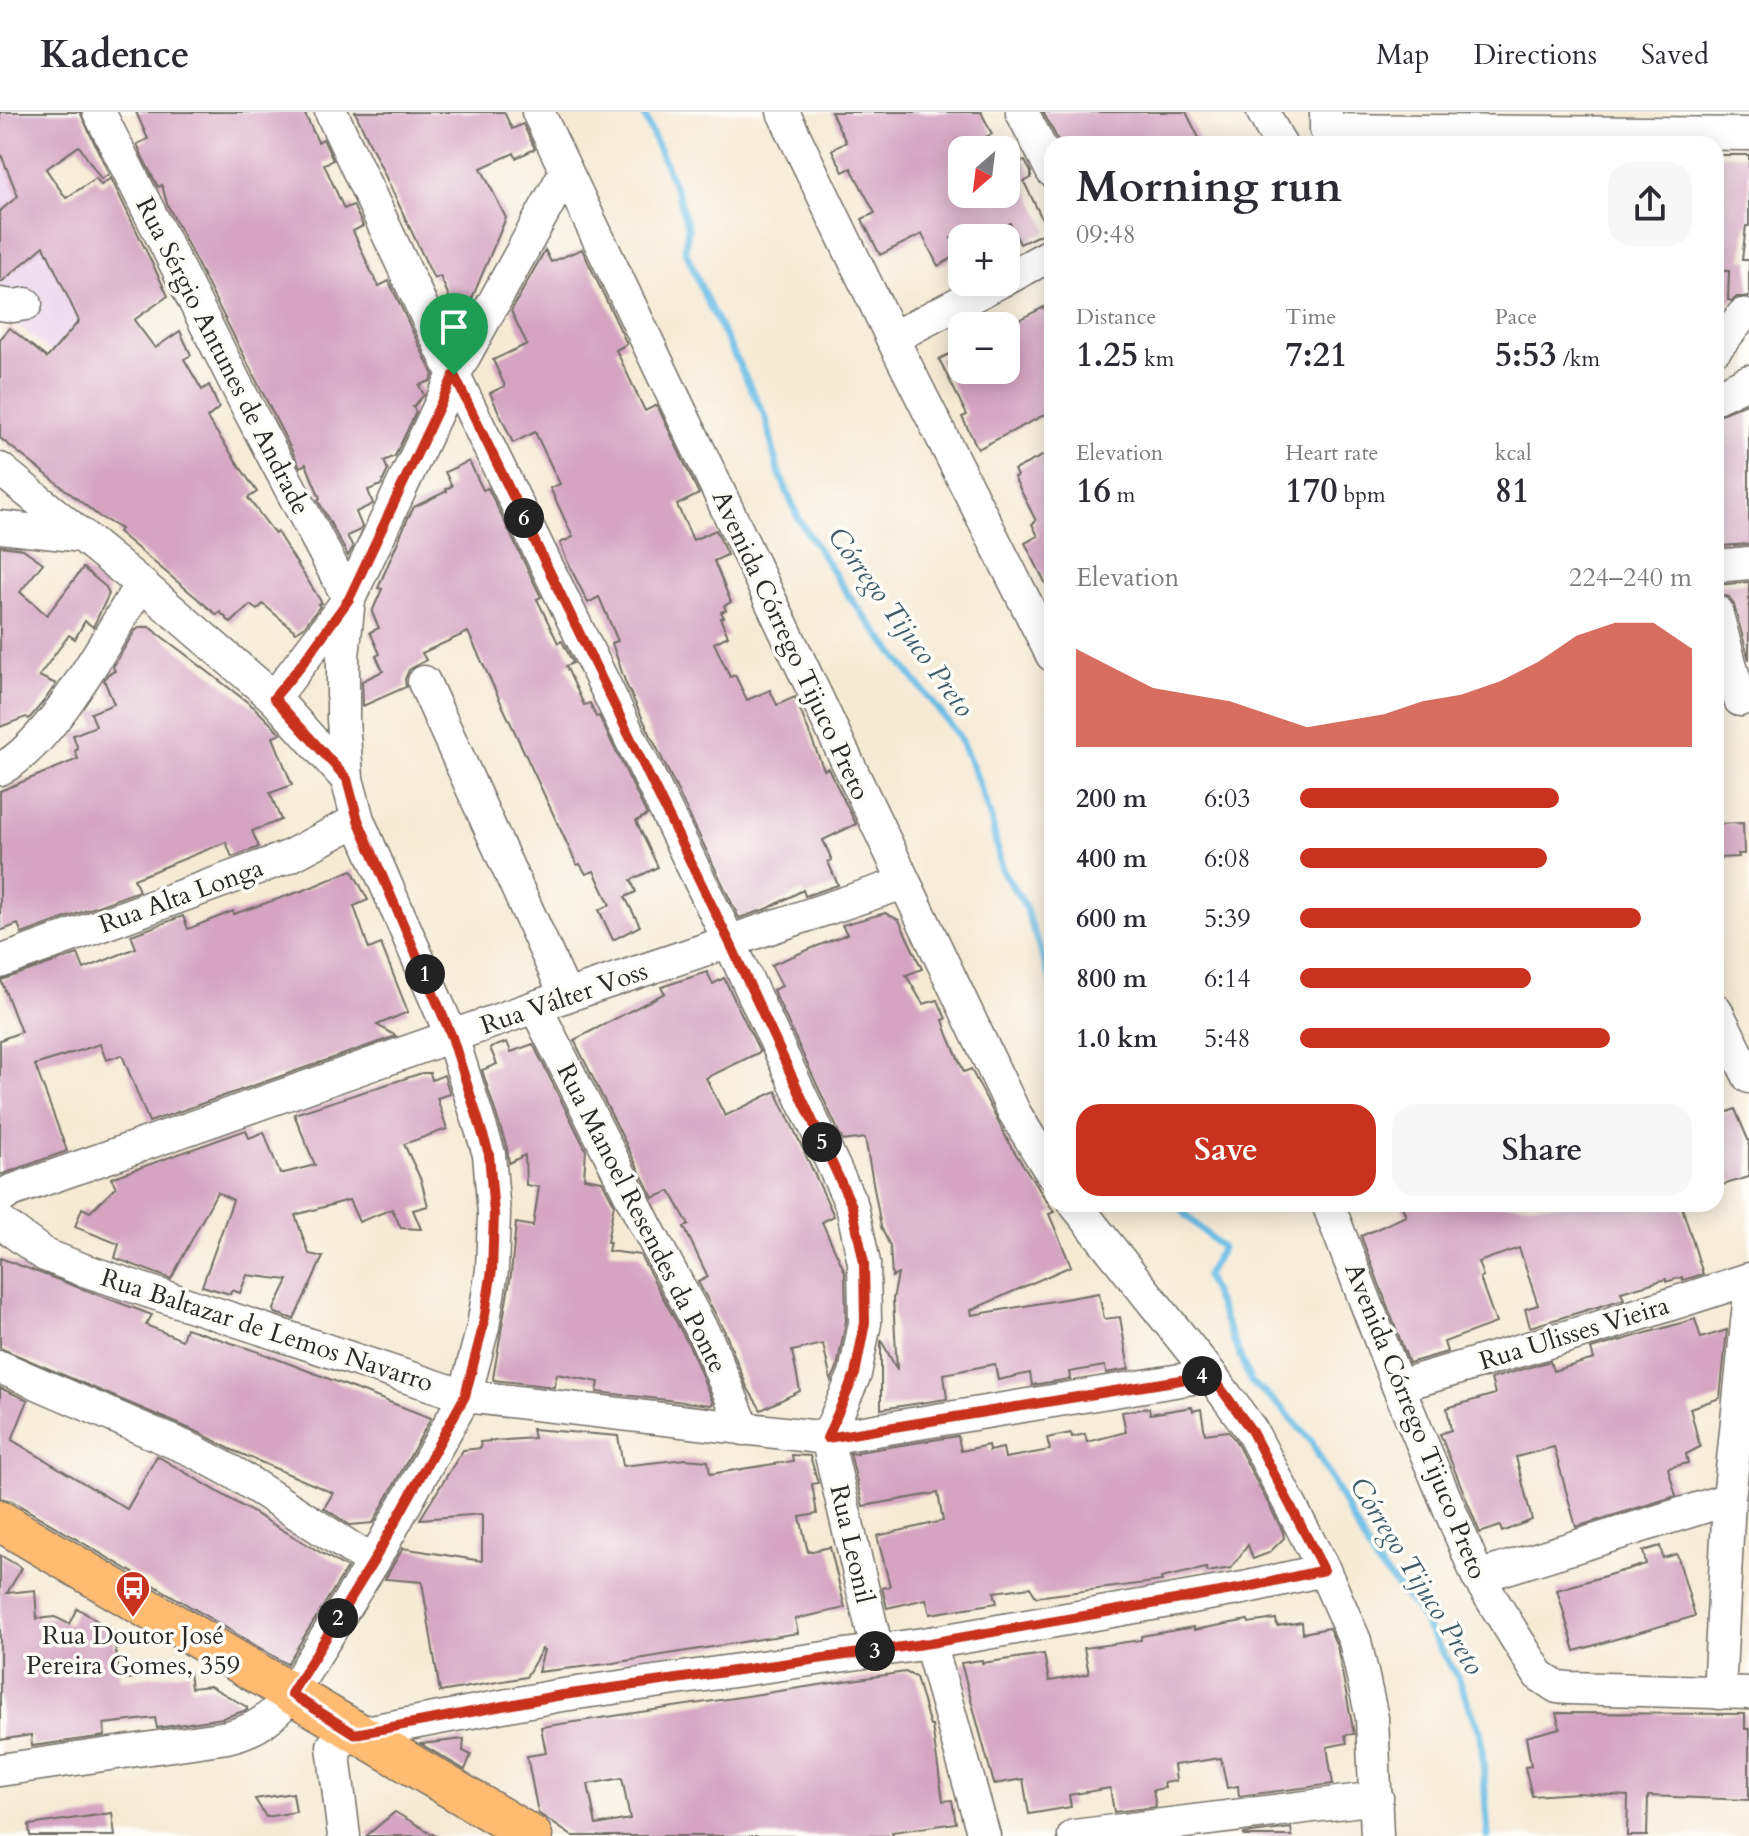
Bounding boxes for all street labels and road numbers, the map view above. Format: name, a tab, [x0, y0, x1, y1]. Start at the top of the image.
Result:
street label: Rua Sérgio Antunes de Andrade	[128, 191, 318, 521]
street label: Avenida Córrego Tijuco Preto	[704, 485, 878, 805]
street label: Rua Alta Longa	[94, 850, 268, 942]
street label: Rua Válter Voss	[476, 953, 652, 1043]
street label: Rua Manoel Resendes da Ponte	[549, 1057, 735, 1379]
street label: Avenida Córrego Tijuco Preto	[1338, 1259, 1494, 1583]
street label: Rua Baltazar de Lemos Navarro	[96, 1260, 438, 1400]
street label: Rua Ulisses Vieira	[1475, 1287, 1673, 1379]
street label: Rua Leonil	[821, 1481, 883, 1607]

